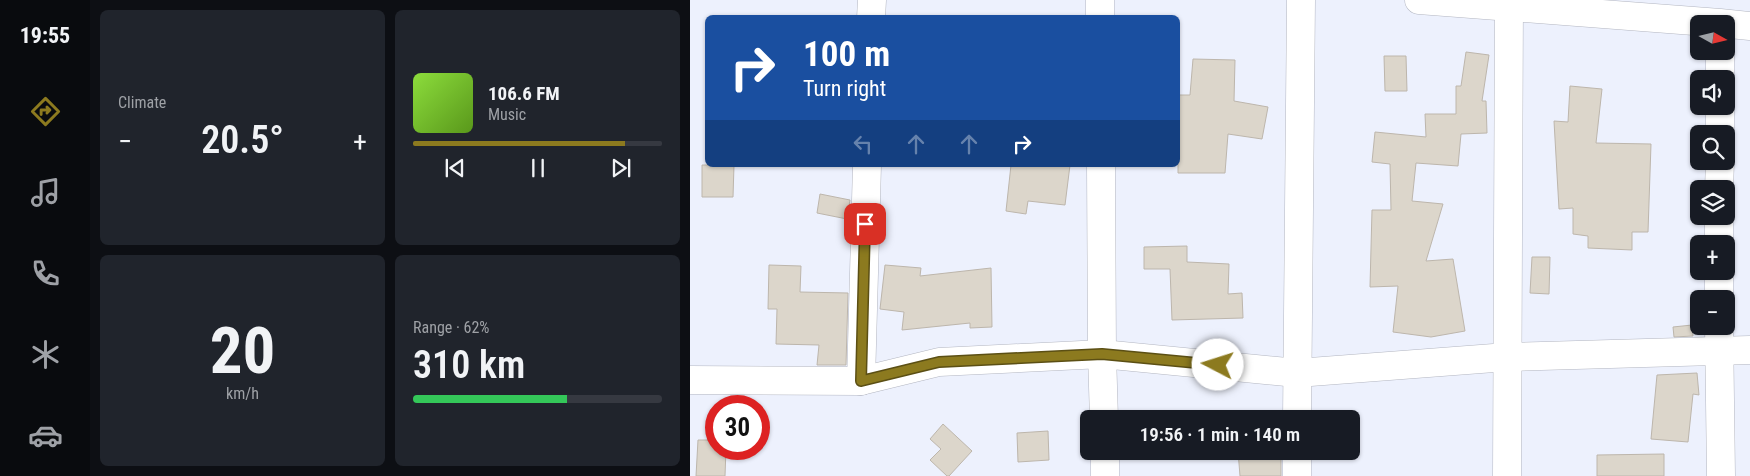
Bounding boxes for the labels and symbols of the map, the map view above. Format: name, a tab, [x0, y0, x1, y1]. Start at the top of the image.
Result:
north arrow	[1690, 15, 1735, 60]
pin	[844, 203, 886, 245]
position arrow	[1191, 338, 1243, 390]
speed limit sign: 30	[705, 395, 770, 460]

